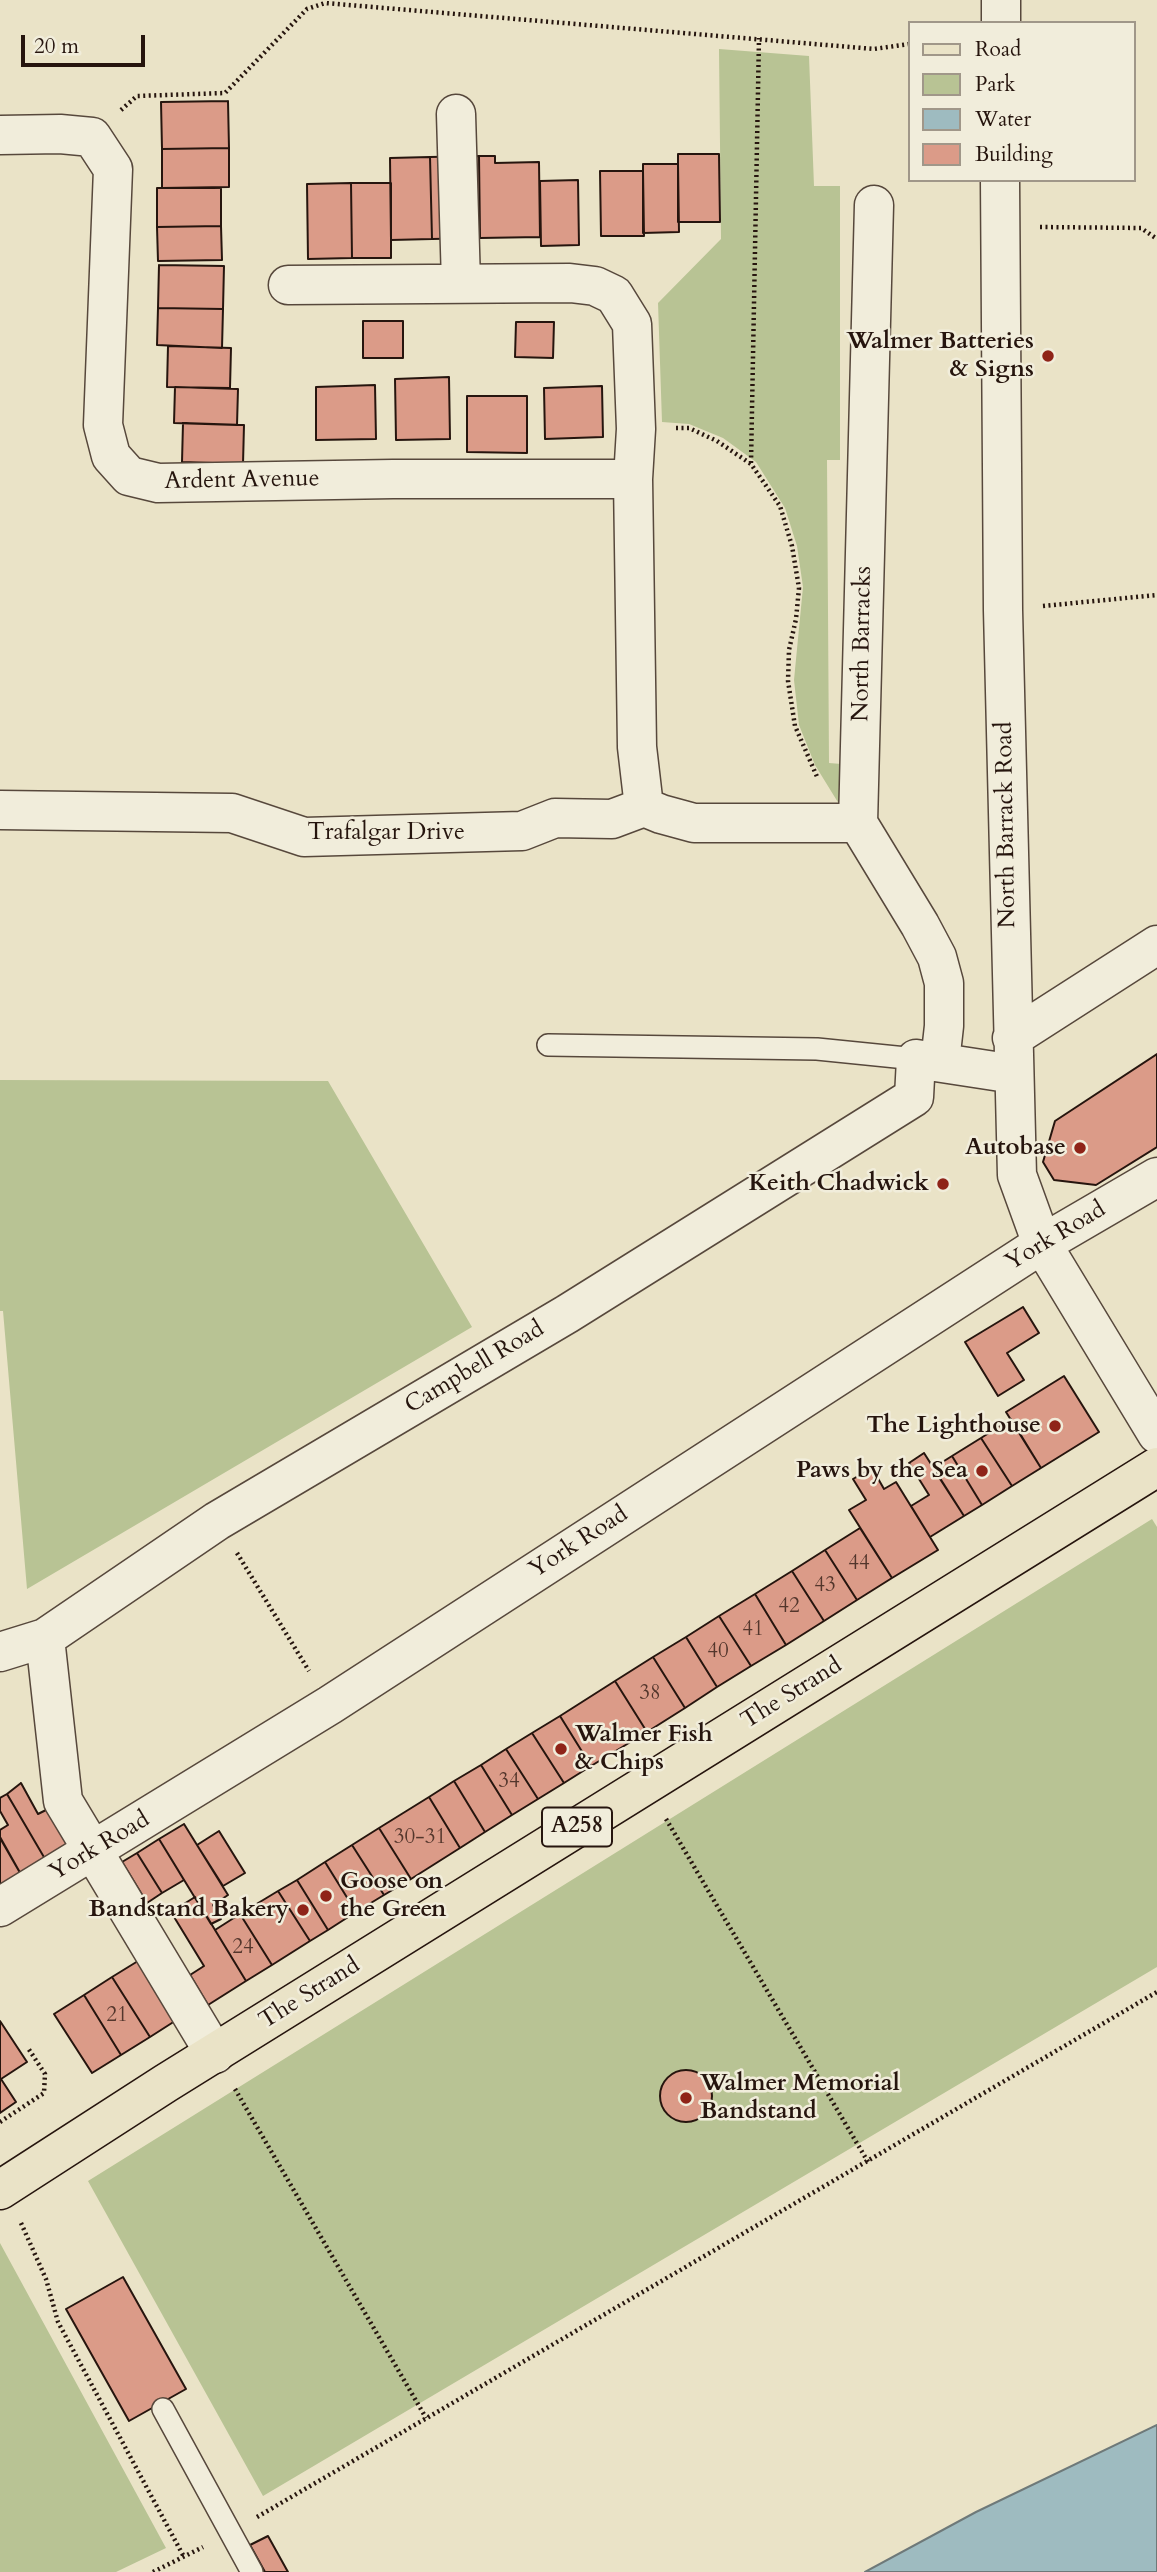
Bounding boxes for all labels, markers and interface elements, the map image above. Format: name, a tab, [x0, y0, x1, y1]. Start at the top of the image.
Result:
scale bar	[24, 21, 149, 65]
legend	[908, 21, 1136, 182]
text: 20 m	[34, 32, 79, 61]
text: Road	[975, 35, 1021, 64]
text: Park	[975, 70, 1015, 99]
text: Water	[975, 105, 1031, 134]
text: Building	[975, 140, 1053, 169]
place label: Walmer Batteries & Signs	[846, 328, 1034, 384]
marker: Walmer Batteries & Signs	[1040, 348, 1056, 364]
street label: Ardent Avenue	[164, 465, 320, 497]
street label: North Barracks	[847, 566, 879, 722]
street label: North Barrack Road	[991, 721, 1023, 929]
street label: Trafalgar Drive	[307, 819, 465, 847]
place label: Autobase	[965, 1134, 1066, 1162]
marker: Autobase	[1072, 1140, 1088, 1156]
place label: Keith Chadwick	[748, 1170, 929, 1198]
marker: Keith Chadwick	[935, 1176, 951, 1192]
street label: York Road	[1001, 1196, 1111, 1278]
street label: Campbell Road	[400, 1315, 550, 1421]
place label: The Lighthouse	[866, 1412, 1041, 1440]
marker: The Lighthouse	[1047, 1418, 1063, 1434]
place label: Paws by the Sea	[796, 1457, 968, 1485]
marker: Paws by the Sea	[974, 1463, 990, 1479]
street label: York Road	[524, 1501, 634, 1585]
house number: 44	[848, 1551, 870, 1577]
house number: 43	[814, 1573, 836, 1599]
house number: 42	[778, 1594, 800, 1620]
house number: 41	[742, 1617, 764, 1643]
house number: 40	[707, 1639, 729, 1665]
street label: The Strand	[736, 1652, 848, 1736]
house number: 38	[639, 1681, 661, 1707]
place label: Walmer Fish & Chips	[575, 1721, 713, 1777]
marker: Walmer Fish & Chips	[553, 1741, 569, 1757]
house number: 34	[498, 1769, 520, 1795]
street label: York Road	[45, 1806, 155, 1888]
road number: A258	[542, 1808, 612, 1846]
house number: 30-31	[394, 1825, 446, 1851]
place label: Goose on the Green	[340, 1868, 447, 1924]
marker: Goose on the Green	[318, 1888, 334, 1904]
place label: Bandstand Bakery	[89, 1896, 289, 1924]
marker: Bandstand Bakery	[295, 1902, 311, 1918]
house number: 24	[232, 1935, 254, 1961]
street label: The Strand	[254, 1952, 366, 2036]
house number: 21	[106, 2003, 128, 2029]
place label: Walmer Memorial Bandstand	[700, 2070, 900, 2126]
marker: Walmer Memorial Bandstand	[678, 2090, 694, 2106]

